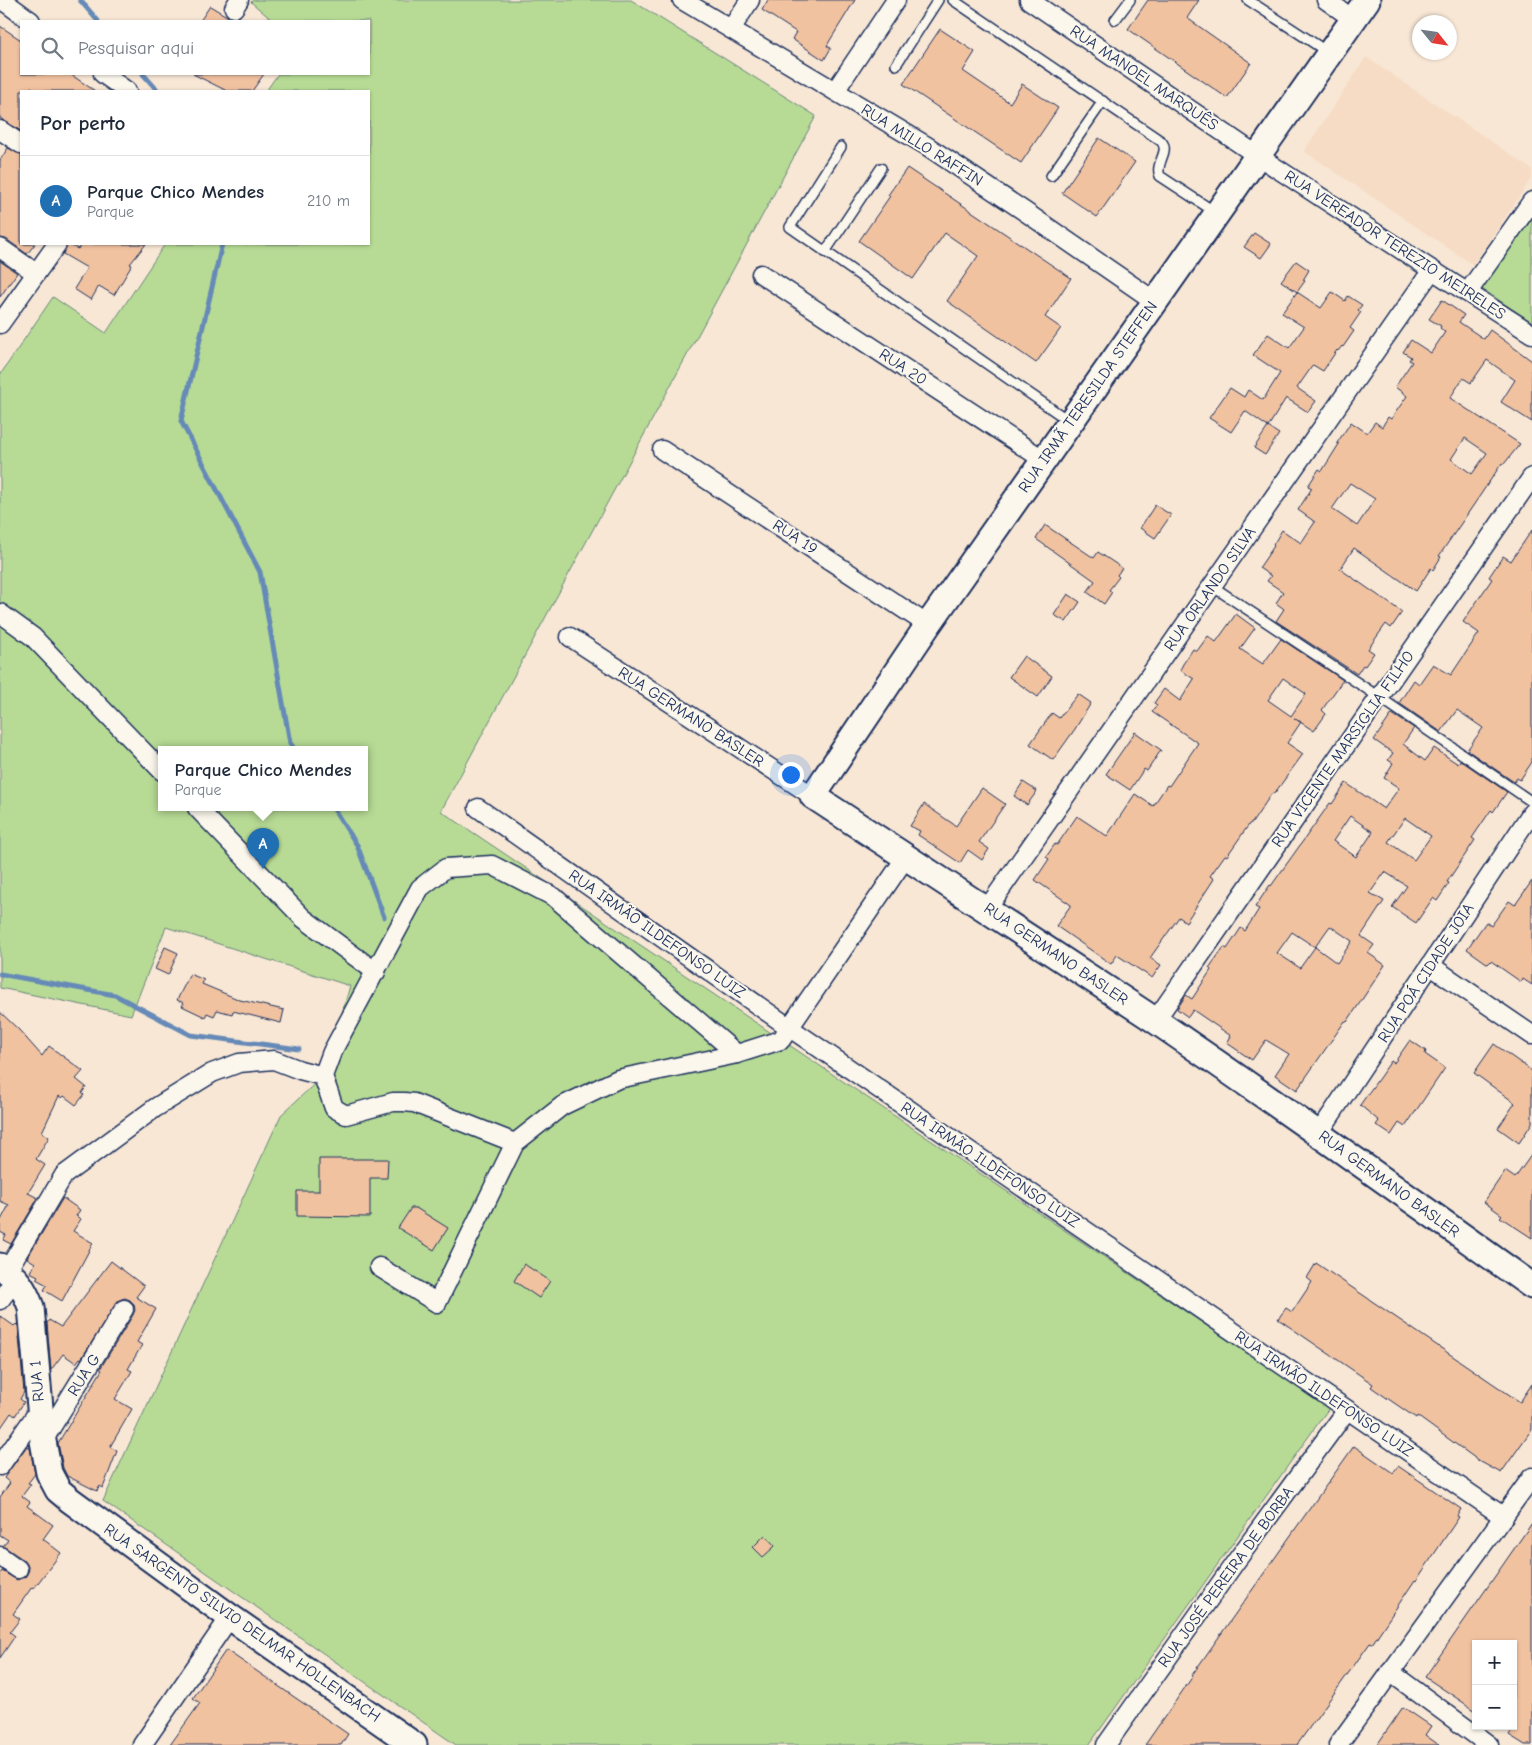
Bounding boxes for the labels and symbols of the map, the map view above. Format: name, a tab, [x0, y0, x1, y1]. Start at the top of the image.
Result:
north arrow	[1412, 15, 1457, 60]
street label: RUA MANOEL MARQUÊS	[1067, 21, 1222, 134]
street label: RUA MILLO RAFFIN	[858, 100, 986, 190]
street label: RUA VEREADOR TEREZIO MEIRELES	[1281, 167, 1509, 323]
street label: RUA IRMÃ TERESILDA STEFFEN	[1015, 298, 1161, 496]
street label: RUA 20	[876, 345, 930, 389]
street label: RUA 19	[769, 516, 821, 558]
street label: RUA ORLANDO SILVA	[1160, 524, 1260, 654]
street label: RUA VICENTE MARSIGLIA FILHO	[1268, 647, 1418, 851]
street label: RUA GERMANO BASLER	[615, 663, 767, 771]
your location	[778, 762, 804, 788]
pin: A	[247, 828, 279, 869]
street label: RUA IRMÃO ILDEFONSO LUIZ	[565, 866, 749, 1002]
street label: RUA GERMANO BASLER	[981, 899, 1132, 1009]
street label: RUA POÁ CIDADE JOIA	[1373, 900, 1478, 1046]
street label: RUA IRMÃO ILDEFONSO LUIZ	[897, 1098, 1083, 1232]
street label: RUA GERMANO BASLER	[1315, 1127, 1463, 1241]
street label: RUA IRMÃO ILDEFONSO LUIZ	[1231, 1327, 1417, 1461]
street label: RUA G	[64, 1351, 104, 1399]
street label: RUA 1	[26, 1360, 48, 1402]
street label: RUA JOSÉ PEREIRA DE BORBA	[1154, 1483, 1298, 1671]
street label: RUA SARGENTO SILVIO DELMAR HOLLENBACH	[100, 1520, 384, 1726]

